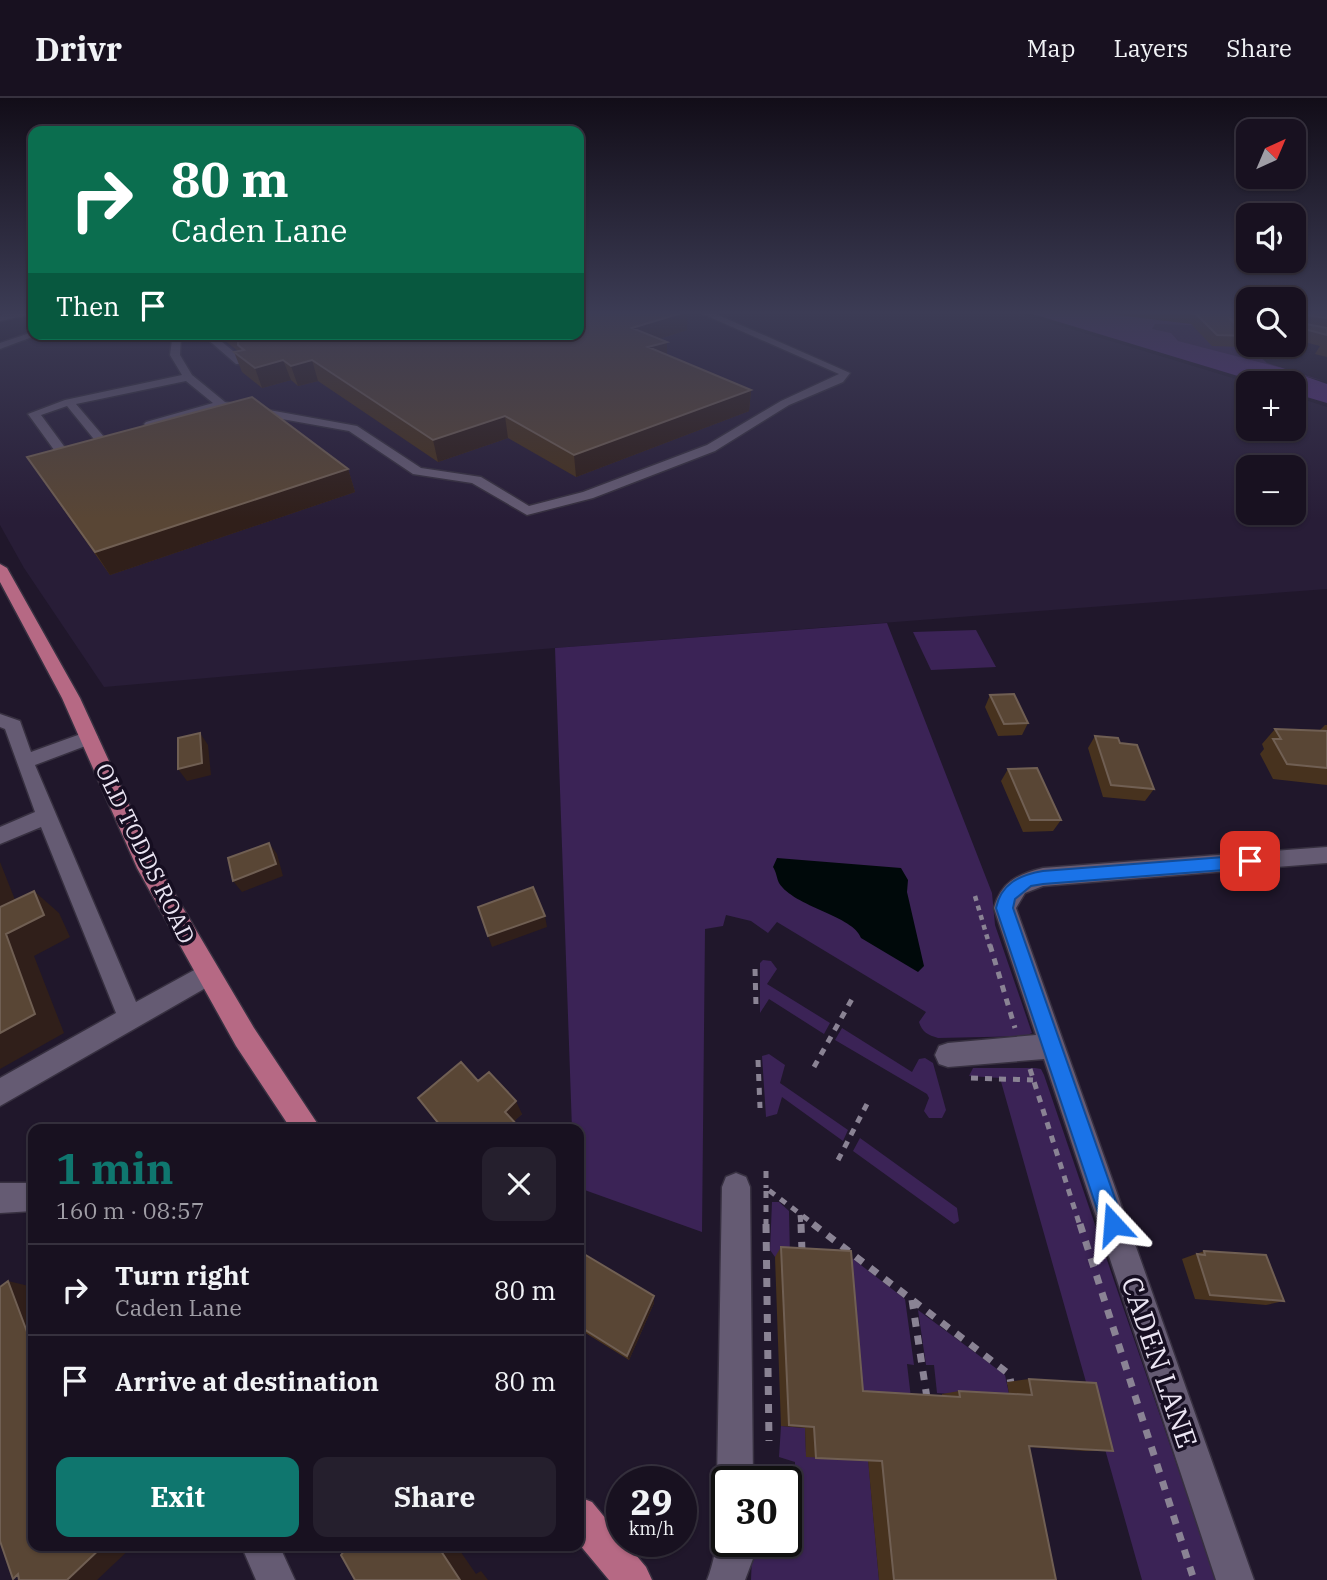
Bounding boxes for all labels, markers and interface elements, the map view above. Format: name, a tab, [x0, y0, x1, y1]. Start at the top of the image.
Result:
text: Drivr	[35, 27, 122, 70]
text: Map	[1027, 32, 1075, 64]
text: Layers	[1113, 32, 1188, 64]
text: Share	[1226, 32, 1292, 64]
north arrow	[1236, 119, 1306, 189]
map controls	[1236, 119, 1306, 525]
text: 80 m	[171, 147, 289, 210]
icon: right	[56, 154, 147, 245]
button: sound	[1236, 203, 1306, 273]
text: Caden Lane	[171, 209, 347, 251]
icon: arrive	[134, 287, 172, 325]
button: search	[1236, 287, 1306, 357]
text: Then	[56, 289, 120, 323]
button: +	[1236, 371, 1306, 441]
button: −	[1236, 455, 1306, 525]
street label: OLD TODDS ROAD	[89, 758, 203, 948]
pin	[1220, 831, 1280, 891]
icon: arrive	[1231, 842, 1269, 880]
text: 1 min	[56, 1141, 174, 1196]
button: close	[482, 1147, 556, 1221]
position arrow	[1076, 1187, 1150, 1261]
text: 160 m · 08:57	[56, 1195, 205, 1225]
text: Turn right	[115, 1258, 249, 1292]
icon: right	[56, 1271, 94, 1309]
street label: CADEN LANE	[1113, 1271, 1207, 1453]
text: 80 m	[494, 1273, 556, 1307]
text: Caden Lane	[115, 1292, 242, 1322]
icon: arrive	[56, 1362, 94, 1400]
text: Arrive at destination	[115, 1364, 379, 1398]
text: 80 m	[494, 1364, 556, 1398]
button: Exit	[56, 1457, 299, 1537]
button: Share	[313, 1457, 556, 1537]
speed limit sign: 30	[711, 1466, 802, 1557]
text: 29	[630, 1479, 673, 1525]
text: km/h	[629, 1517, 674, 1540]

